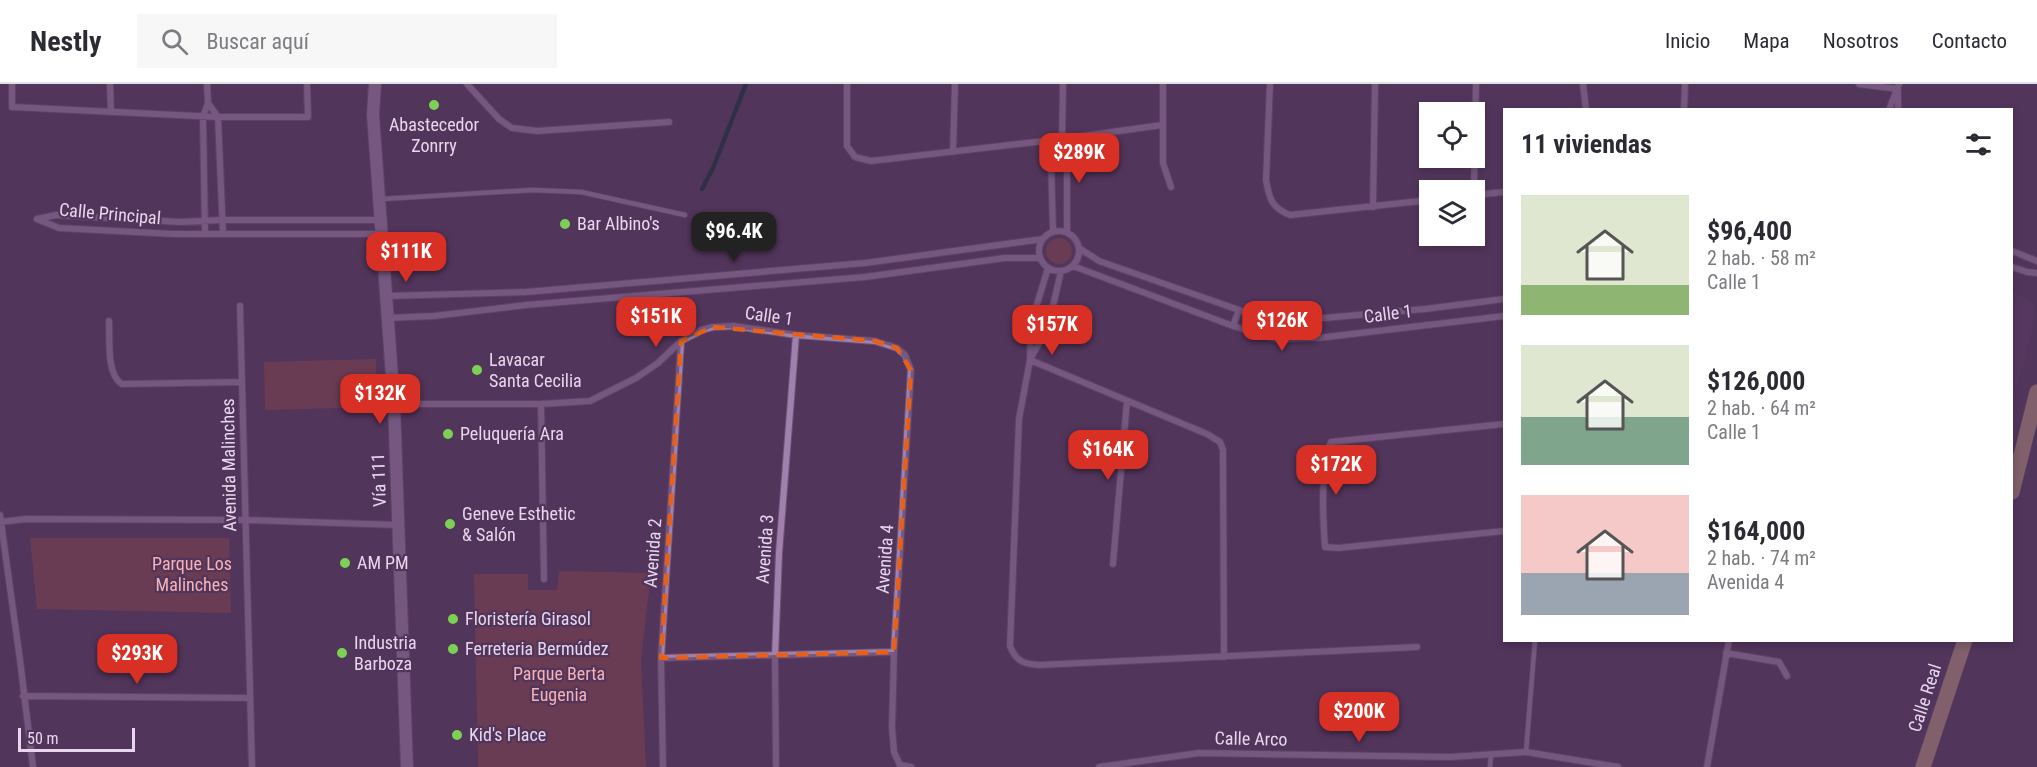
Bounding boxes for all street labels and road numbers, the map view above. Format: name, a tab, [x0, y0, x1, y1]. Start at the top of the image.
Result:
street label: Calle Principal	[58, 199, 162, 228]
street label: Calle 1	[1363, 300, 1413, 327]
street label: Calle 1	[744, 302, 795, 329]
street label: Avenida Malinches	[217, 398, 240, 532]
street label: Vía 111	[367, 453, 390, 507]
street label: Avenida 3	[752, 514, 777, 584]
street label: Avenida 2	[640, 518, 665, 588]
street label: Avenida 4	[872, 524, 897, 594]
street label: Calle Real	[1904, 661, 1945, 735]
street label: Calle Arco	[1214, 727, 1288, 750]

